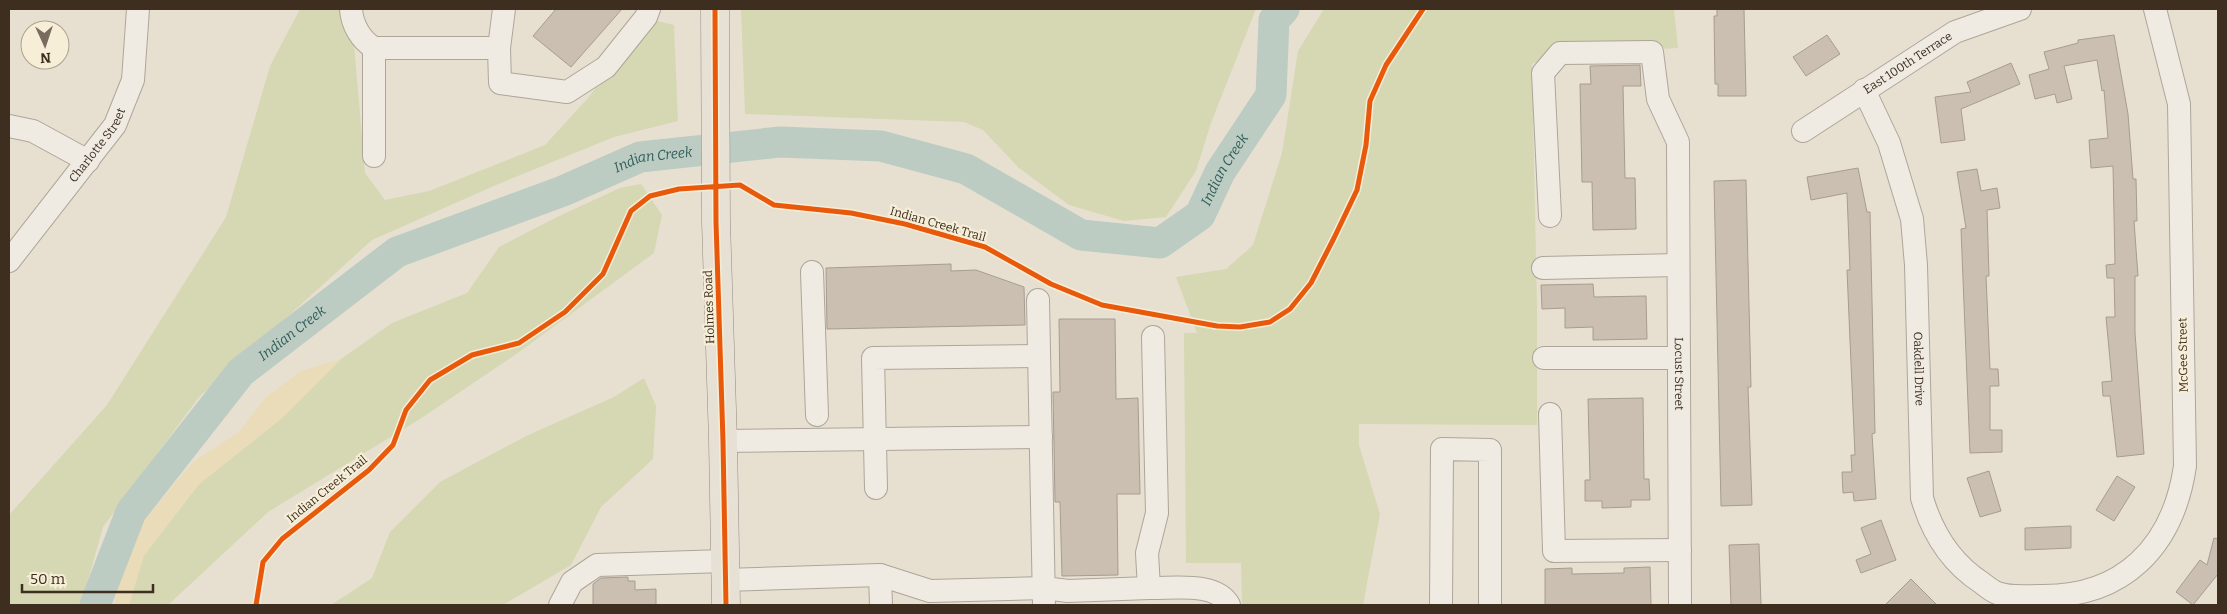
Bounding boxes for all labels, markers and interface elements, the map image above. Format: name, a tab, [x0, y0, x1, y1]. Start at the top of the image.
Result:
north arrow	[20, 20, 70, 70]
street label: East 100th Terrace	[1861, 29, 1955, 97]
text: N	[40, 49, 51, 66]
street label: Charlotte Street	[66, 105, 128, 185]
water label: Indian Creek	[1197, 130, 1252, 208]
water label: Indian Creek	[611, 143, 694, 176]
street label: Indian Creek Trail	[889, 204, 988, 245]
street label: Holmes Road	[701, 270, 717, 344]
water label: Indian Creek	[255, 301, 329, 364]
street label: McGee Street	[2175, 317, 2191, 393]
street label: Oakdell Drive	[1911, 331, 1927, 406]
street label: Locust Street	[1672, 337, 1686, 411]
street label: Indian Creek Trail	[284, 452, 370, 526]
scale bar	[22, 562, 154, 594]
text: 50 m	[30, 570, 66, 588]

